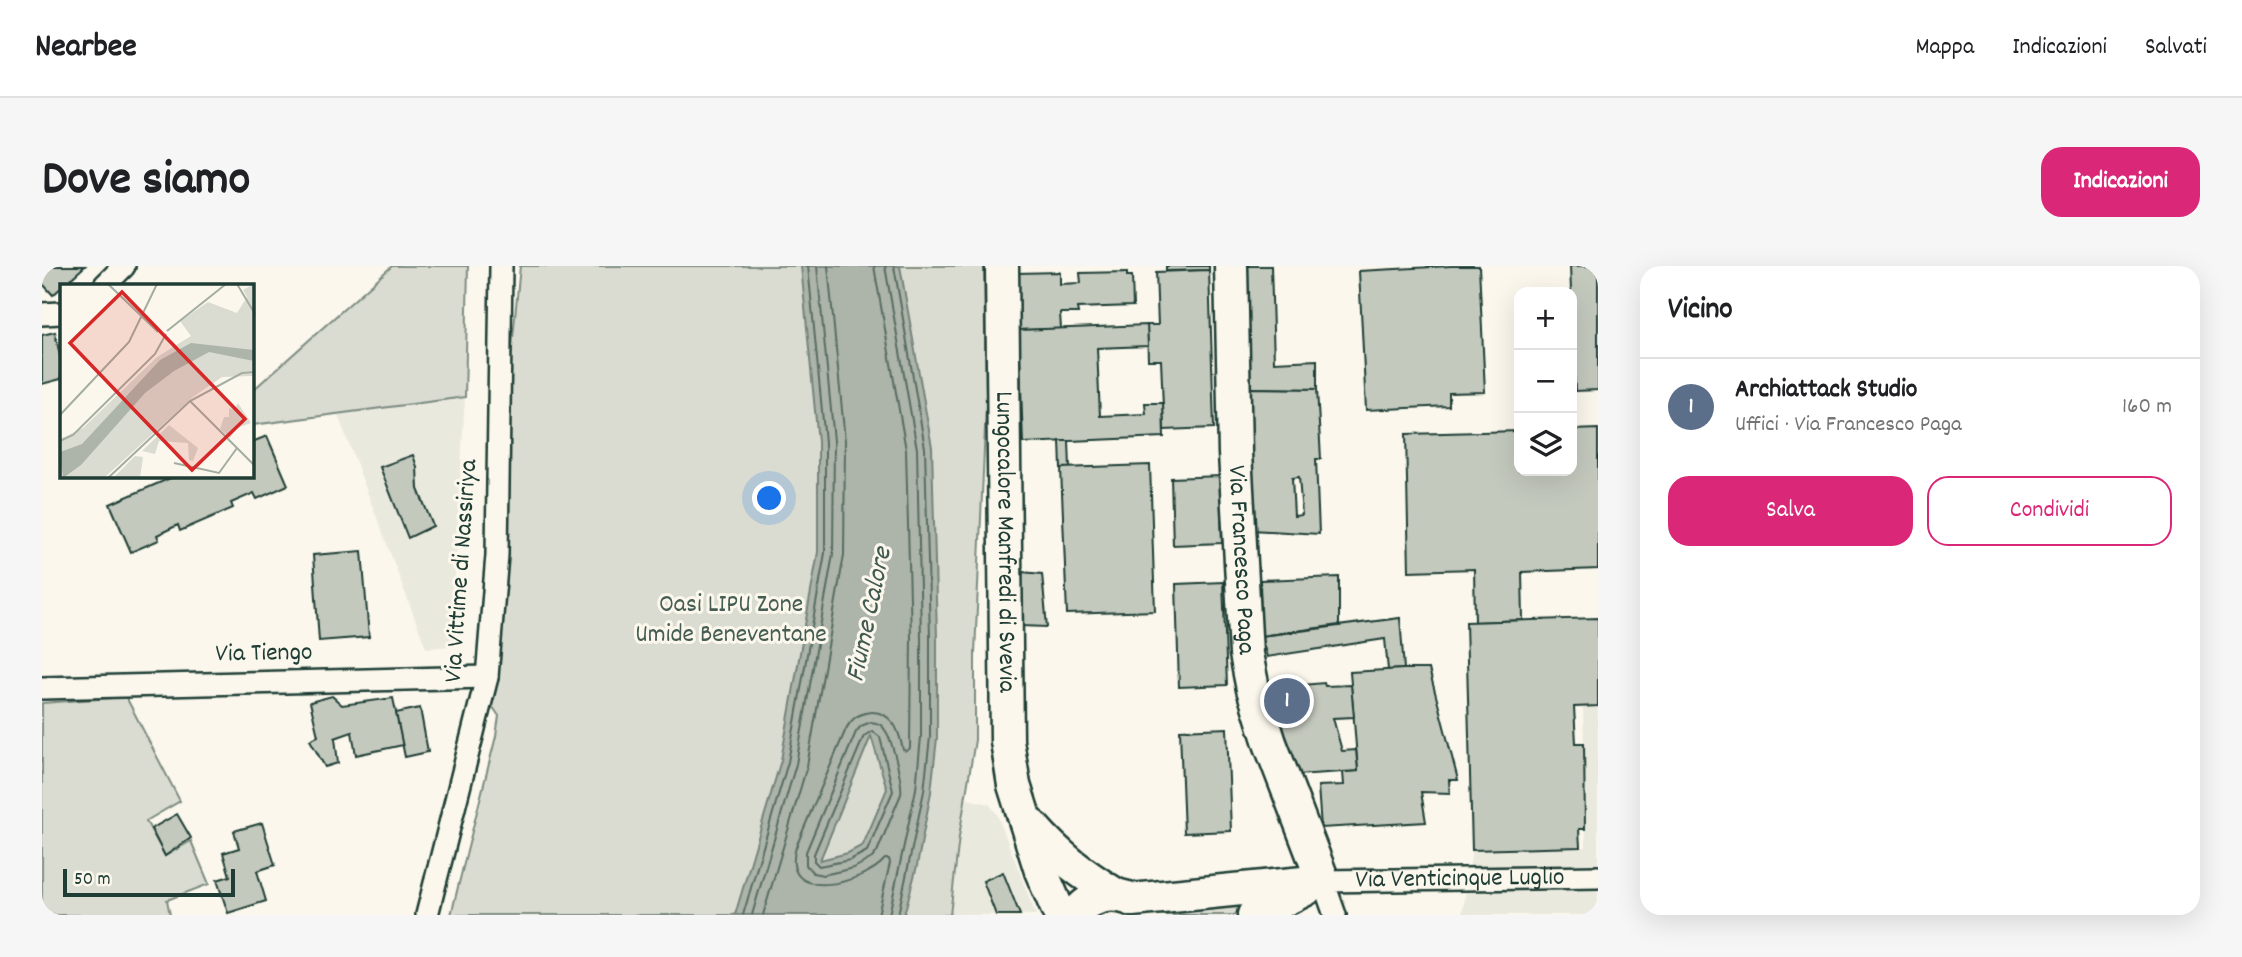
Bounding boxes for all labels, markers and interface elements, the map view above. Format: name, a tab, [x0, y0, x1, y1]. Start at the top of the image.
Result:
text: Nearbee	[35, 25, 137, 72]
text: Mappa	[1915, 31, 1974, 65]
text: Indicazioni	[2012, 31, 2107, 65]
text: Salvati	[2145, 31, 2207, 65]
text: Dove siamo	[42, 147, 250, 217]
button: Indicazioni	[2041, 147, 2200, 217]
inset map	[60, 284, 254, 478]
map controls	[1514, 287, 1577, 476]
button: +	[1514, 287, 1577, 350]
text: Vicino	[1668, 290, 1733, 333]
button: −	[1514, 350, 1577, 413]
text: Archiattack Studio	[1735, 372, 1917, 409]
street label: Lungocalore Manfredi di Svevia	[985, 391, 1025, 694]
text: 1	[1688, 391, 1694, 424]
text: 160 m	[2122, 391, 2172, 424]
text: Uffici · Via Francesco Paga	[1735, 409, 1962, 442]
button: layers	[1514, 413, 1577, 476]
street label: Via Vittime di Nassiriya	[436, 457, 488, 684]
street label: Via Francesco Paga	[1217, 464, 1265, 656]
button: Salva	[1668, 476, 1913, 546]
button: Condividi	[1927, 476, 2172, 546]
your location	[752, 481, 786, 515]
water label: Fiume Calore	[837, 542, 905, 686]
park label: Oasi LIPU Zone Umide Beneventane	[635, 587, 827, 654]
street label: Via Tiengo	[215, 635, 313, 673]
pin: 1	[1264, 675, 1310, 727]
street label: Via Venticinque Luglio	[1355, 859, 1565, 899]
scale bar	[63, 866, 234, 898]
text: 50 m	[74, 867, 111, 894]

